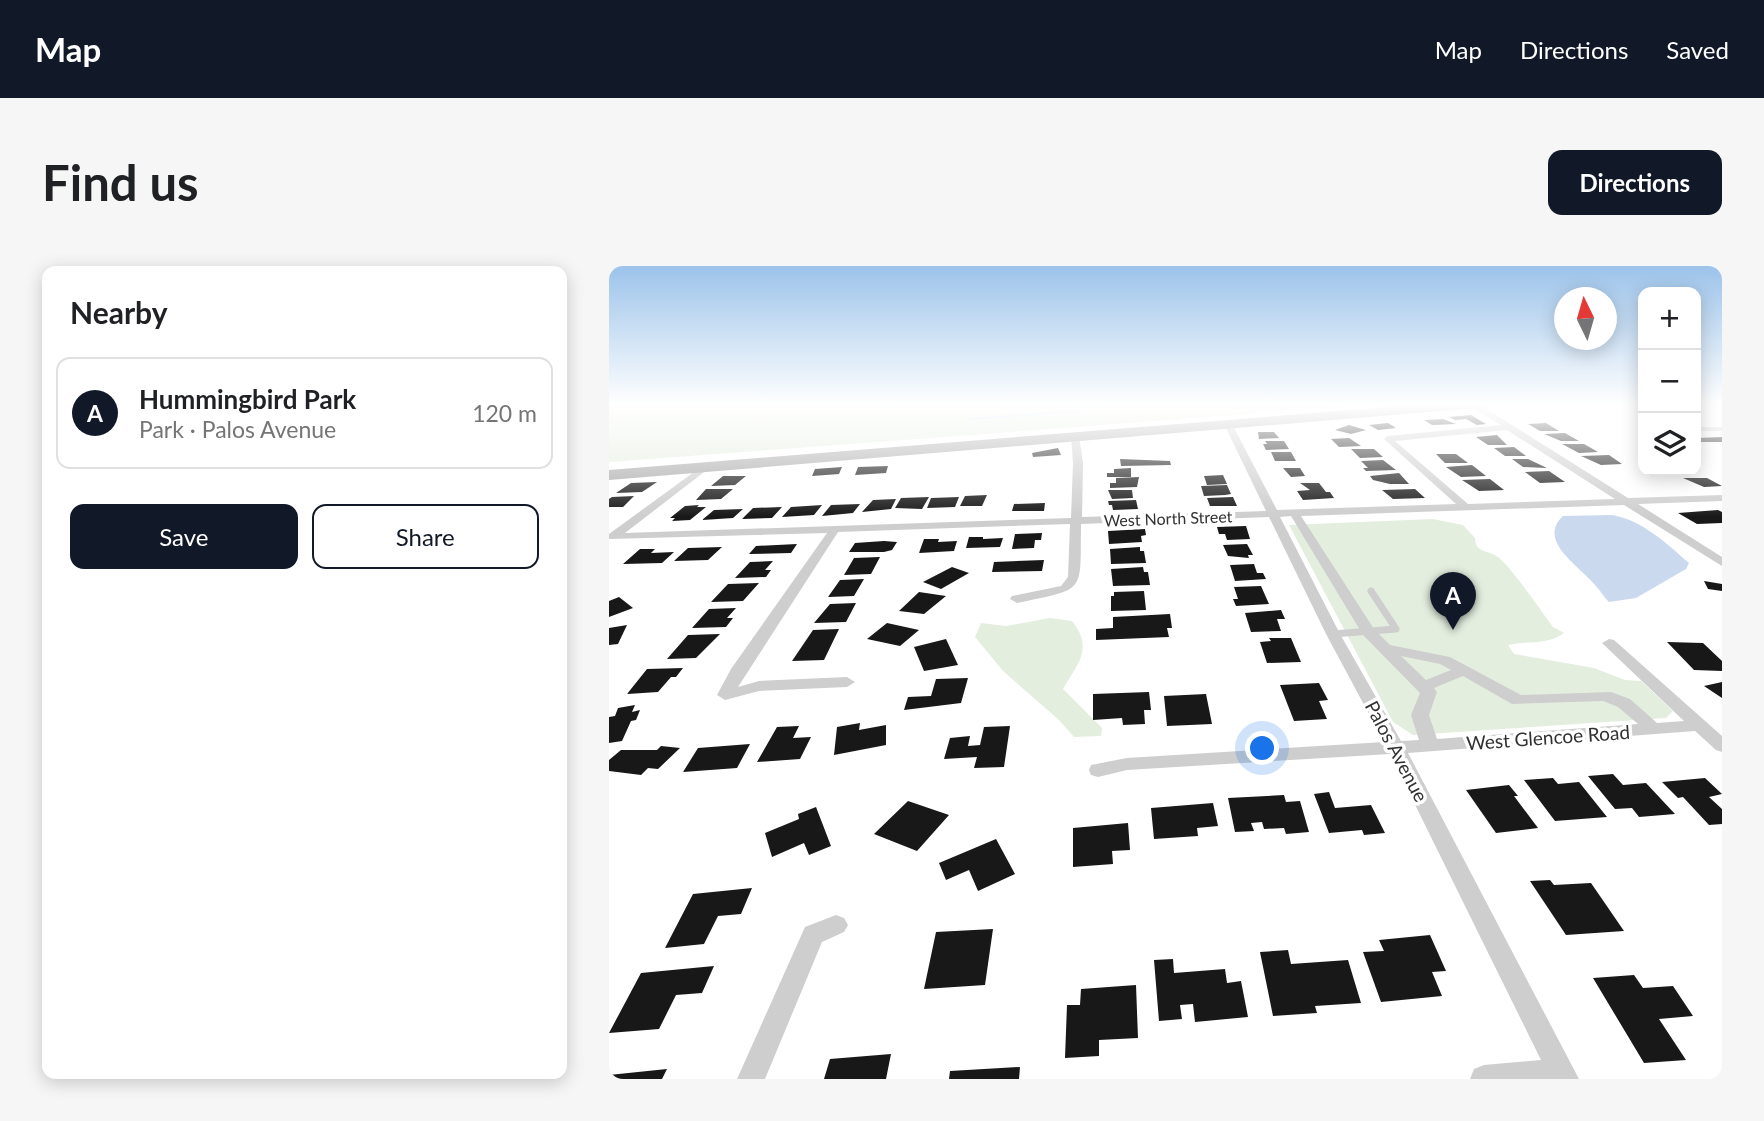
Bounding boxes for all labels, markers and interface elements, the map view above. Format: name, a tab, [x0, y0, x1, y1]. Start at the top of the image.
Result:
text: Map	[35, 29, 101, 69]
text: Map	[1435, 35, 1482, 64]
text: Directions	[1520, 35, 1628, 64]
text: Saved	[1666, 35, 1729, 64]
button: Directions	[1548, 150, 1722, 215]
text: Find us	[42, 153, 199, 211]
north arrow	[1554, 287, 1617, 350]
map controls	[1638, 287, 1701, 476]
button: +	[1638, 287, 1701, 350]
text: Nearby	[70, 294, 168, 330]
button: −	[1638, 350, 1701, 413]
text: Hummingbird Park	[139, 383, 356, 415]
text: A	[87, 399, 103, 427]
text: 120 m	[472, 399, 537, 427]
button: layers	[1638, 413, 1701, 476]
text: Park · Palos Avenue	[139, 415, 336, 443]
button: Save	[70, 504, 298, 569]
button: Share	[312, 504, 539, 569]
street label: West North Street	[1103, 506, 1233, 530]
pin: A	[1430, 572, 1476, 630]
street label: Palos Avenue	[1361, 697, 1433, 805]
street label: West Glencoe Road	[1465, 720, 1631, 754]
your location	[1245, 731, 1279, 765]

